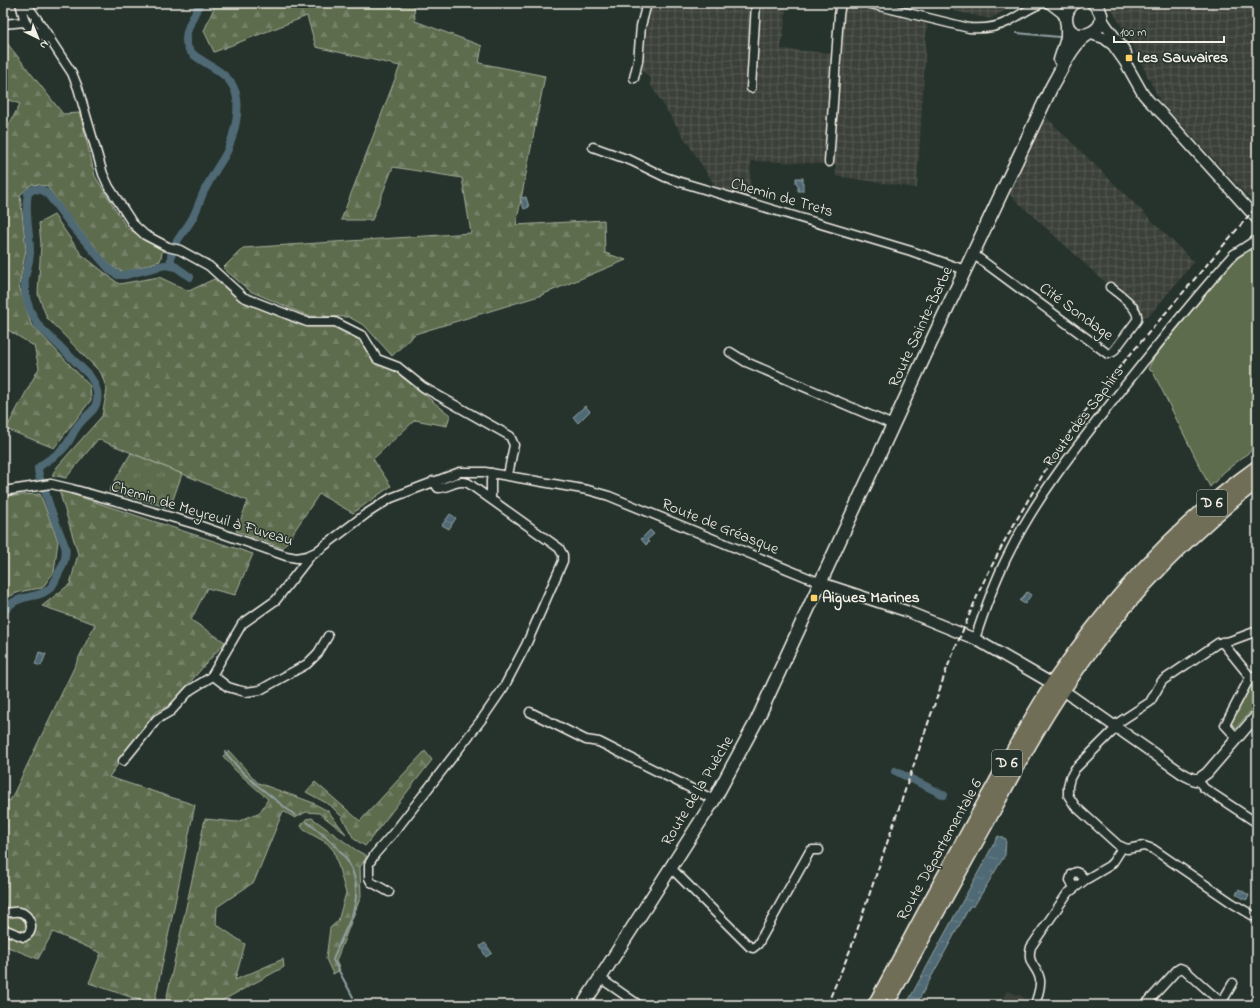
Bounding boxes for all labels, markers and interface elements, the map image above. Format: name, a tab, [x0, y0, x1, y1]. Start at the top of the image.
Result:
north arrow	[18, 18, 58, 58]
scale bar	[1114, 18, 1224, 44]
text: 100 m	[1120, 24, 1147, 42]
text: N	[36, 36, 52, 53]
place label: Les Sauvaires	[1137, 46, 1228, 70]
marker: Les Sauvaires	[1124, 53, 1134, 63]
street label: Chemin de Trets	[728, 172, 836, 224]
street label: Route Sainte-Barbe	[882, 262, 960, 391]
street label: Cité Sondage	[1034, 277, 1119, 348]
street label: Route des Saphirs	[1038, 361, 1130, 473]
street label: Chemin de Meyreuil à Fuveau	[108, 475, 296, 553]
road number: D 6	[1197, 490, 1227, 516]
street label: Route de Gréasque	[658, 492, 783, 562]
place label: Aigues Marines	[822, 586, 920, 611]
marker: Aigues Marines	[809, 593, 819, 603]
street label: Route de la Puèche	[656, 731, 741, 851]
road number: D 6	[992, 750, 1022, 776]
street label: Route Départementale 6	[891, 775, 989, 925]

